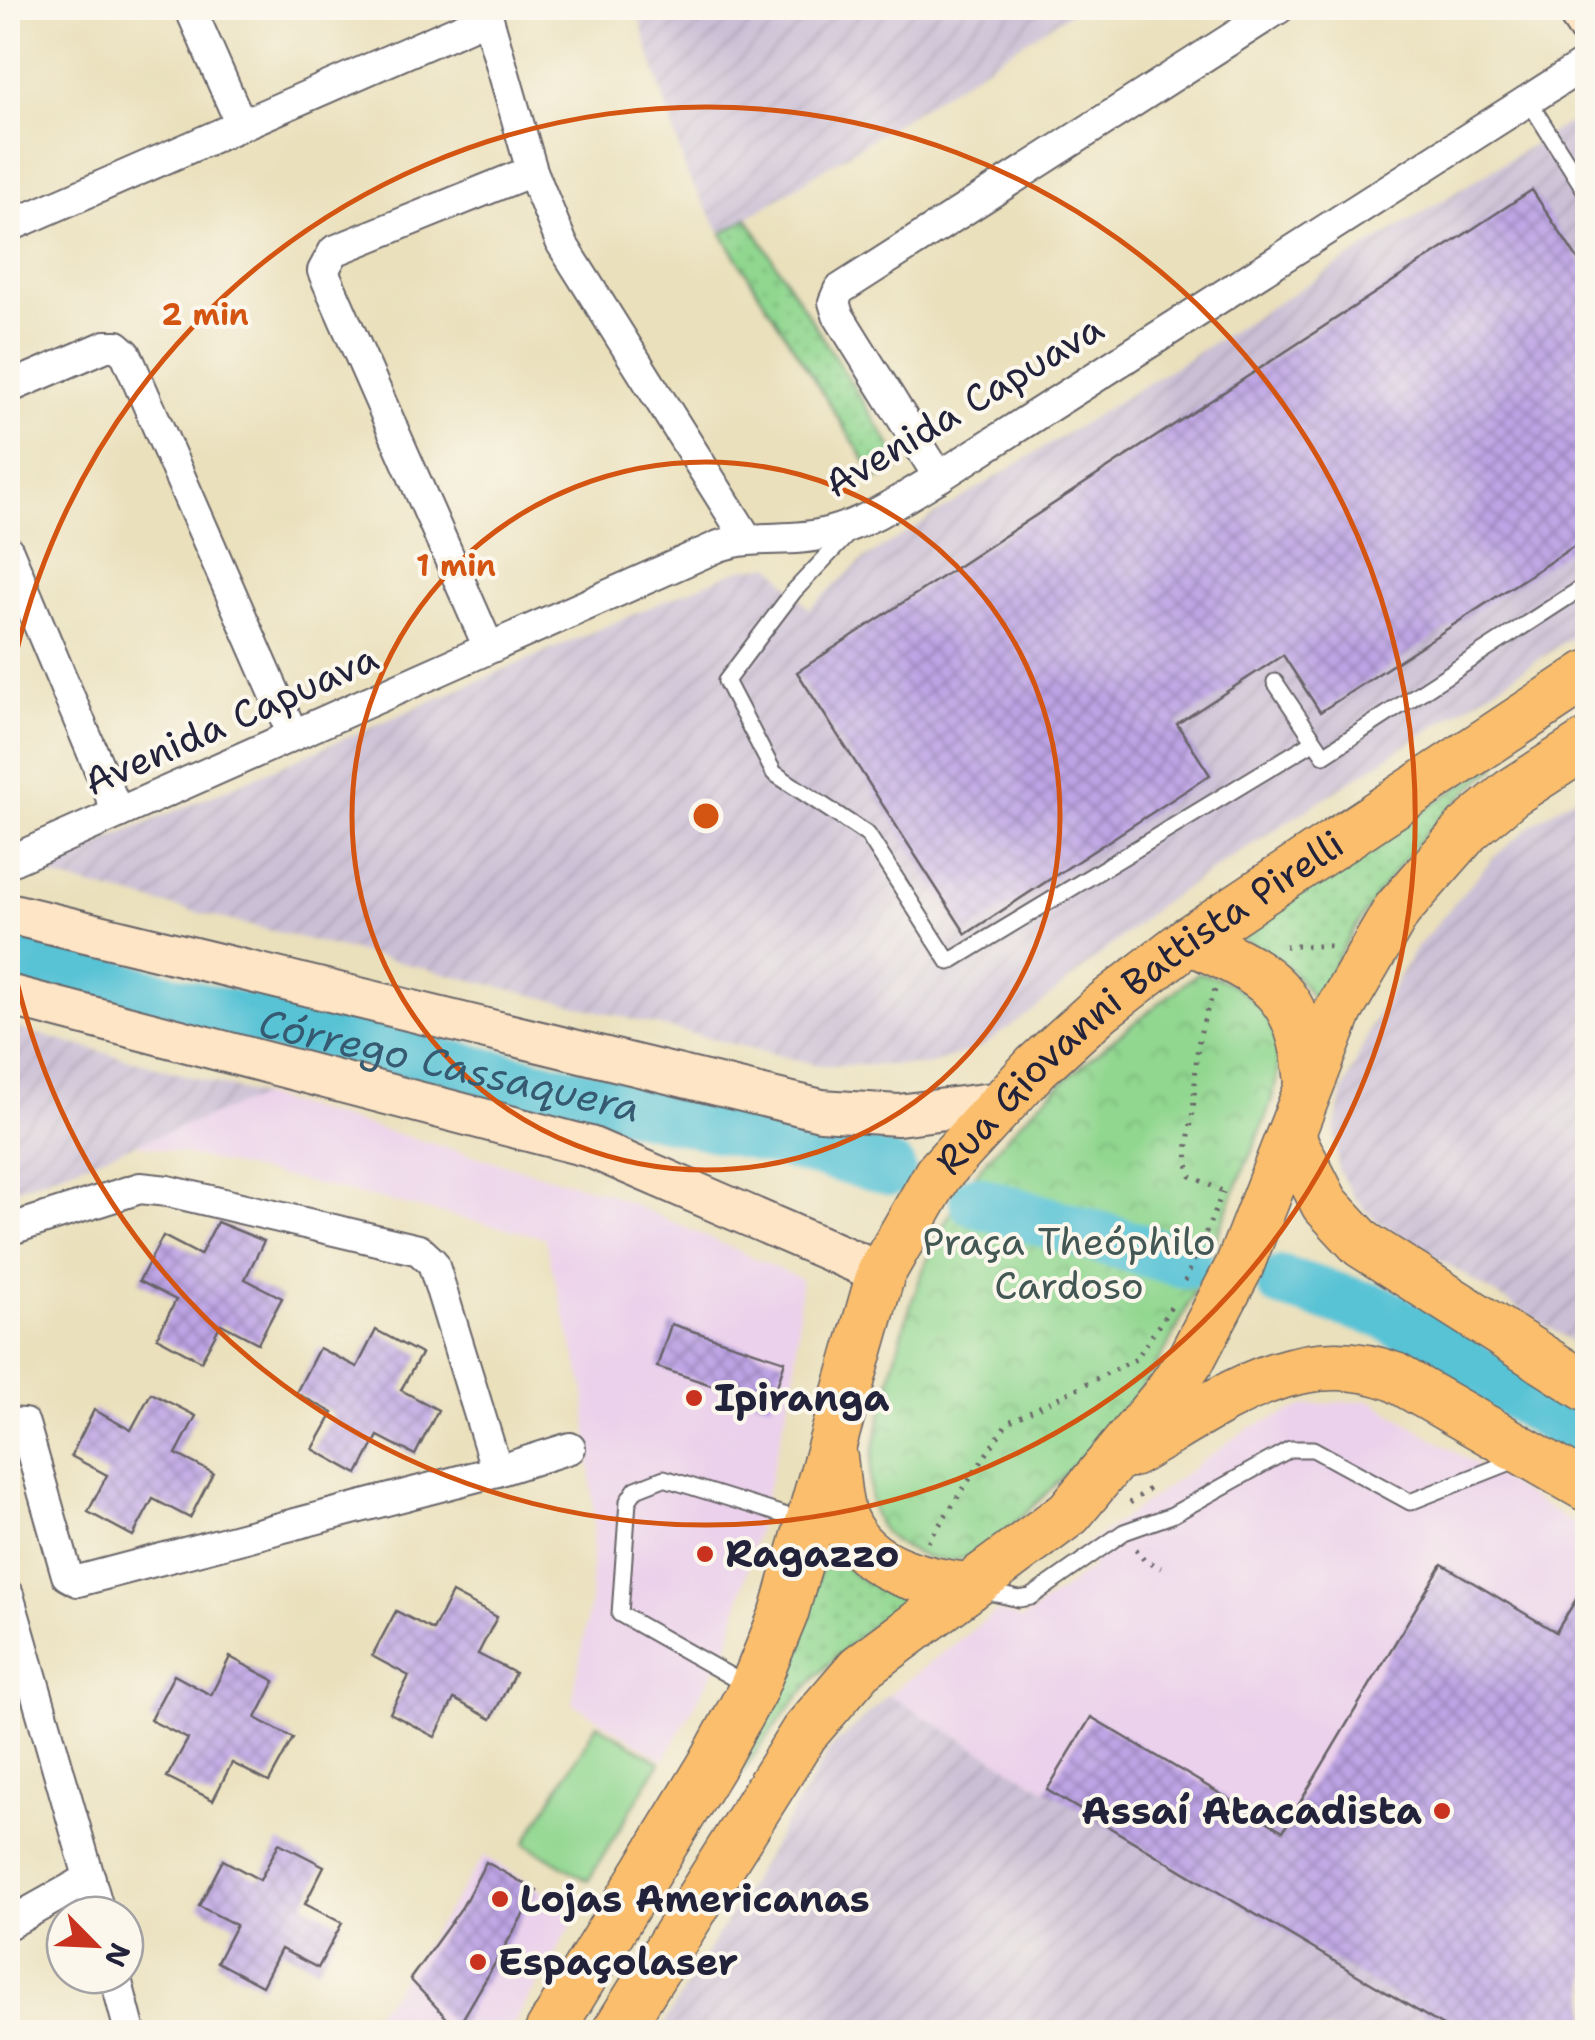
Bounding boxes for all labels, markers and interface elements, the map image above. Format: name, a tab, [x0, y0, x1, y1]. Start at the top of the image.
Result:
text: 2 min	[161, 294, 249, 335]
street label: Avenida Capuava	[815, 302, 1113, 509]
text: 1 min	[416, 545, 496, 586]
street label: Avenida Capuava	[76, 632, 386, 807]
centre of rings	[688, 798, 724, 834]
street label: Rua Giovanni Battista Pirelli	[924, 818, 1353, 1186]
water label: Córrego Cassaquera	[254, 996, 645, 1135]
park label: Praça Theóphilo Cardoso	[922, 1216, 1216, 1311]
place label: Ipiranga	[714, 1372, 889, 1423]
marker: Ipiranga	[683, 1387, 705, 1409]
place label: Ragazzo	[725, 1528, 899, 1579]
marker: Ragazzo	[694, 1543, 716, 1565]
place label: Assaí Atacadista	[1081, 1785, 1422, 1836]
marker: Assaí Atacadista	[1431, 1800, 1453, 1822]
place label: Lojas Americanas	[520, 1873, 870, 1924]
marker: Lojas Americanas	[489, 1888, 511, 1910]
north arrow	[45, 1895, 145, 1995]
place label: Espaçolaser	[498, 1936, 738, 1987]
text: N	[96, 1937, 140, 1973]
marker: Espaçolaser	[467, 1951, 489, 1973]

